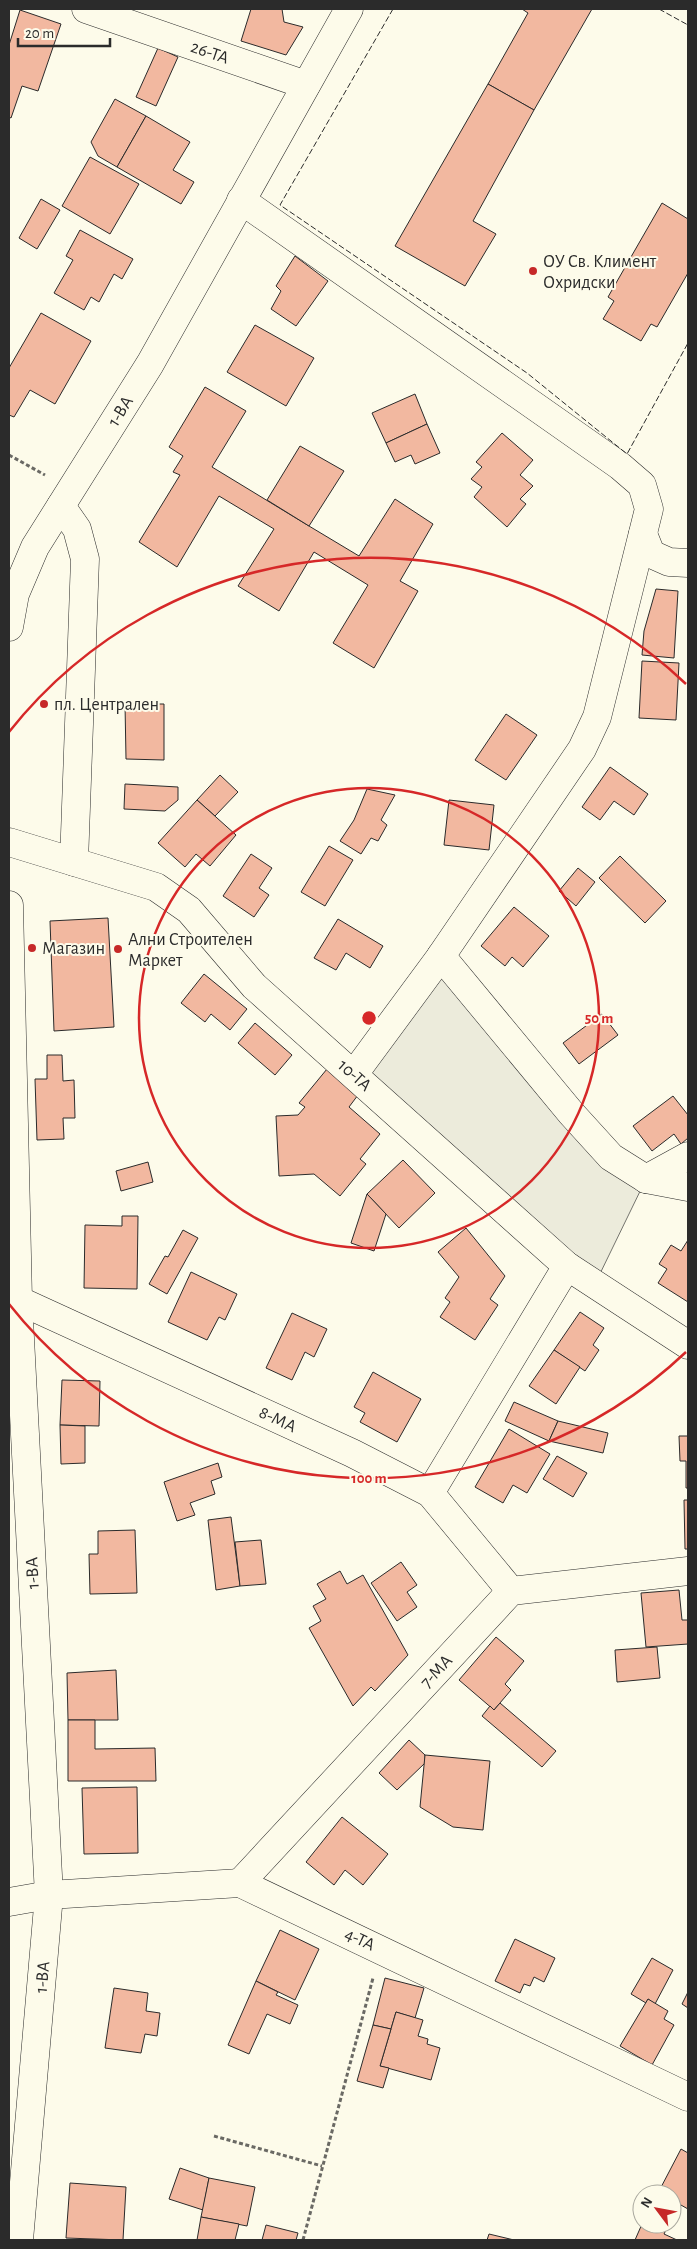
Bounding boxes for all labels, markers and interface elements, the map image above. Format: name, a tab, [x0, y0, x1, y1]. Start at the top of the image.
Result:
scale bar	[18, 15, 110, 47]
text: 20 m	[25, 26, 54, 41]
street label: 26-ТА	[188, 38, 231, 68]
place label: ОУ Св. Климент Охридски	[543, 253, 657, 292]
marker: ОУ Св. Климент Охридски	[527, 265, 539, 277]
street label: 1-ВА	[105, 393, 137, 430]
place label: пл. Централен	[54, 696, 159, 714]
marker: пл. Централен	[38, 698, 50, 710]
place label: Ални Строителен Маркет	[128, 931, 253, 970]
place label: Магазин	[42, 940, 105, 958]
marker: Магазин	[26, 942, 38, 954]
marker: Ални Строителен Маркет	[112, 943, 124, 955]
centre of rings	[360, 1009, 378, 1027]
text: 50 m	[585, 1011, 613, 1026]
street label: 10-ТА	[334, 1056, 375, 1095]
street label: 8-МА	[256, 1404, 299, 1436]
text: 100 m	[351, 1471, 387, 1486]
street label: 1-ВА	[23, 1556, 43, 1589]
street label: 7-МА	[417, 1651, 456, 1692]
street label: 4-ТА	[342, 1925, 378, 1955]
street label: 1-ВА	[33, 1960, 53, 1994]
north arrow	[632, 2184, 682, 2234]
text: N	[638, 2195, 655, 2210]

